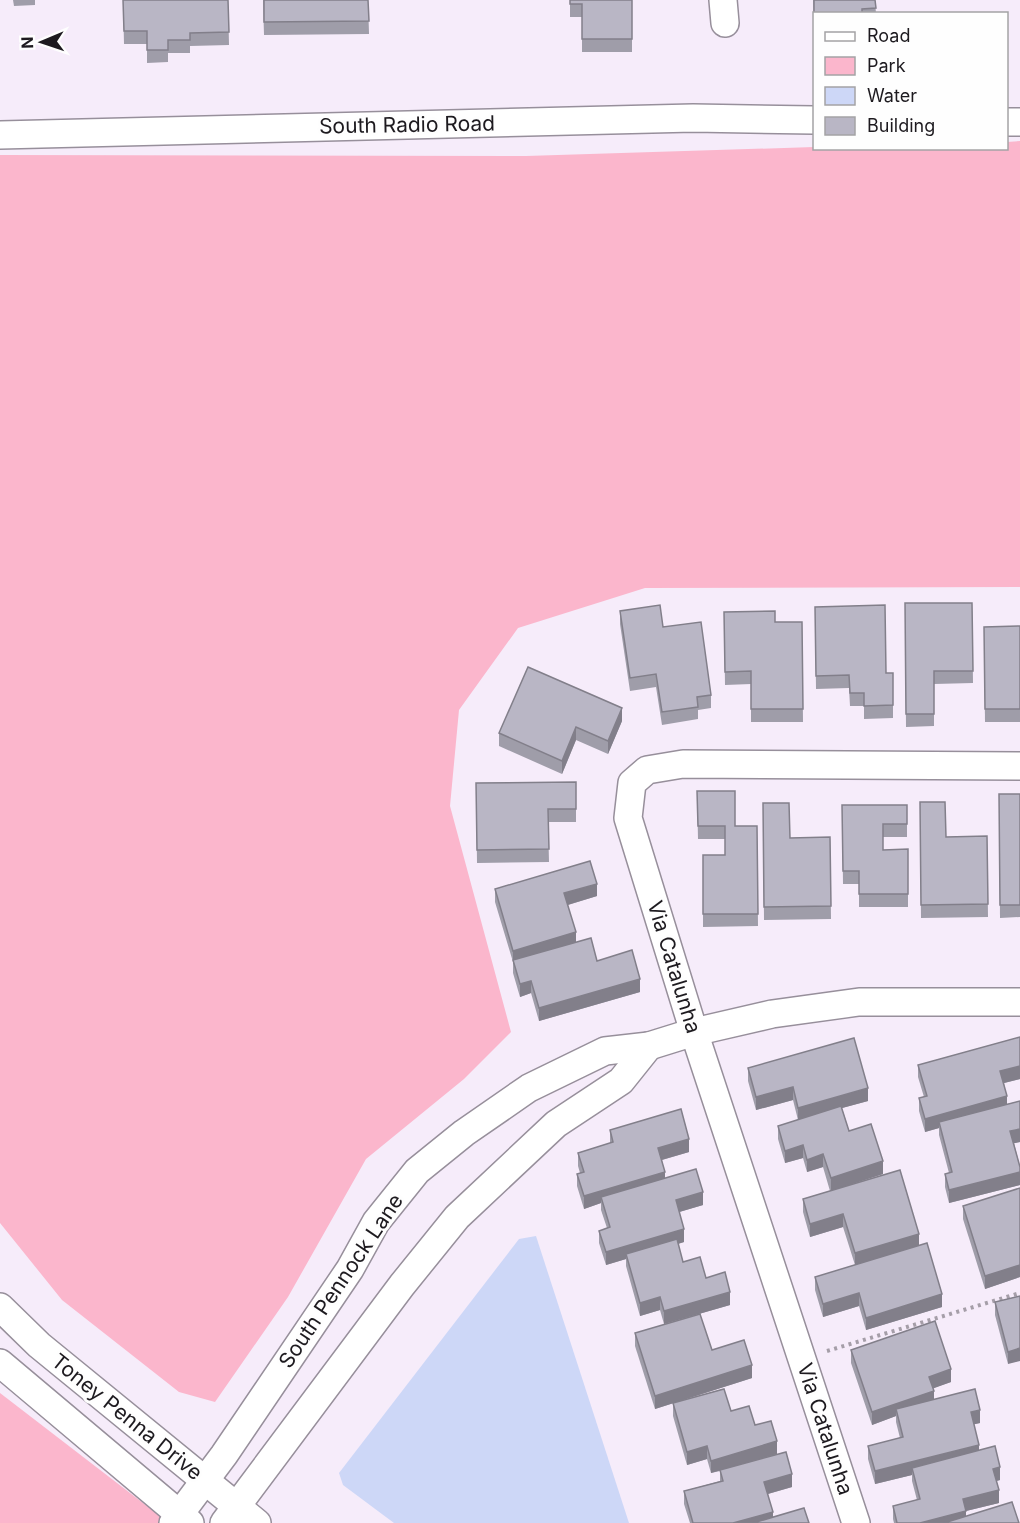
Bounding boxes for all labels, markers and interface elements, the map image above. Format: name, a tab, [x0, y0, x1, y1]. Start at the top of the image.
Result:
north arrow	[12, 12, 72, 72]
legend	[813, 12, 1008, 150]
text: Road	[867, 25, 910, 46]
text: N	[17, 36, 37, 49]
text: Park	[867, 55, 906, 76]
text: Water	[867, 85, 917, 106]
street label: South Radio Road	[319, 110, 495, 139]
text: Building	[867, 115, 935, 136]
street label: Via Catalunha	[642, 898, 707, 1036]
street label: South Pennock Lane	[273, 1189, 408, 1372]
street label: Toney Penna Drive	[47, 1348, 208, 1485]
street label: Via Catalunha	[792, 1360, 859, 1498]

